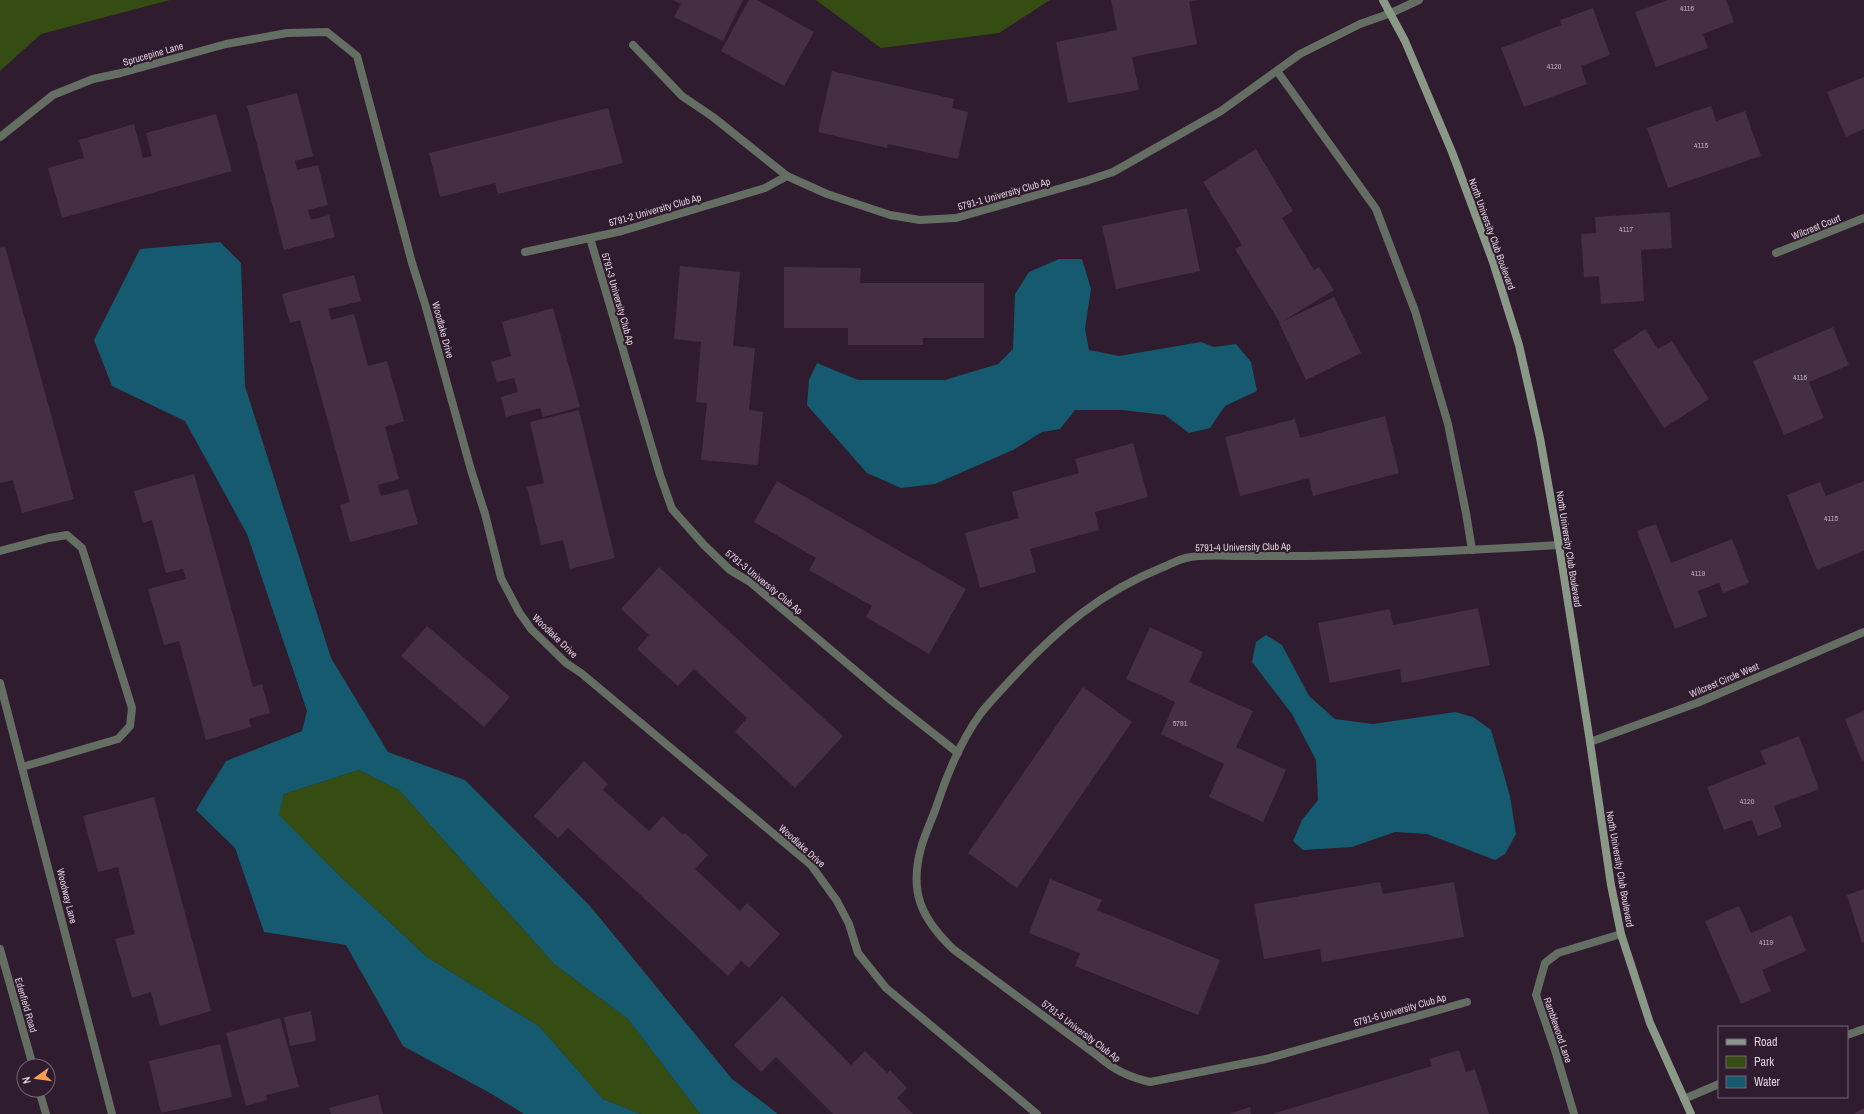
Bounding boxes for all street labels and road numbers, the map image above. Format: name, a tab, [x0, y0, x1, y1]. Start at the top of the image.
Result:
street label: Sprucepine Lane	[121, 39, 185, 69]
street label: 5791-1 University Club Ap	[956, 174, 1052, 213]
street label: North University Club Boulevard	[1466, 177, 1518, 291]
street label: 5791-2 University Club Ap	[607, 190, 703, 229]
street label: Wilcrest Court	[1789, 211, 1843, 243]
street label: 5791-3 University Club Ap	[599, 251, 638, 347]
street label: Woodlake Drive	[429, 300, 457, 360]
street label: North University Club Boulevard	[1553, 490, 1585, 608]
street label: 5791-4 University Club Ap	[1195, 540, 1291, 554]
street label: 5791-3 University Club Ap	[723, 547, 806, 617]
street label: Woodlake Drive	[530, 611, 581, 661]
street label: Wilcrest Circle West	[1687, 659, 1761, 700]
street label: North University Club Boulevard	[1603, 810, 1637, 928]
street label: Woodlake Drive	[776, 822, 828, 871]
street label: Woodway Lane	[54, 867, 80, 925]
street label: Edenfield Road	[12, 976, 40, 1034]
street label: 5791-5 University Club Ap	[1352, 990, 1448, 1029]
street label: Ramblewood Lane	[1541, 996, 1575, 1065]
street label: 5791-5 University Club Ap	[1039, 997, 1123, 1065]

